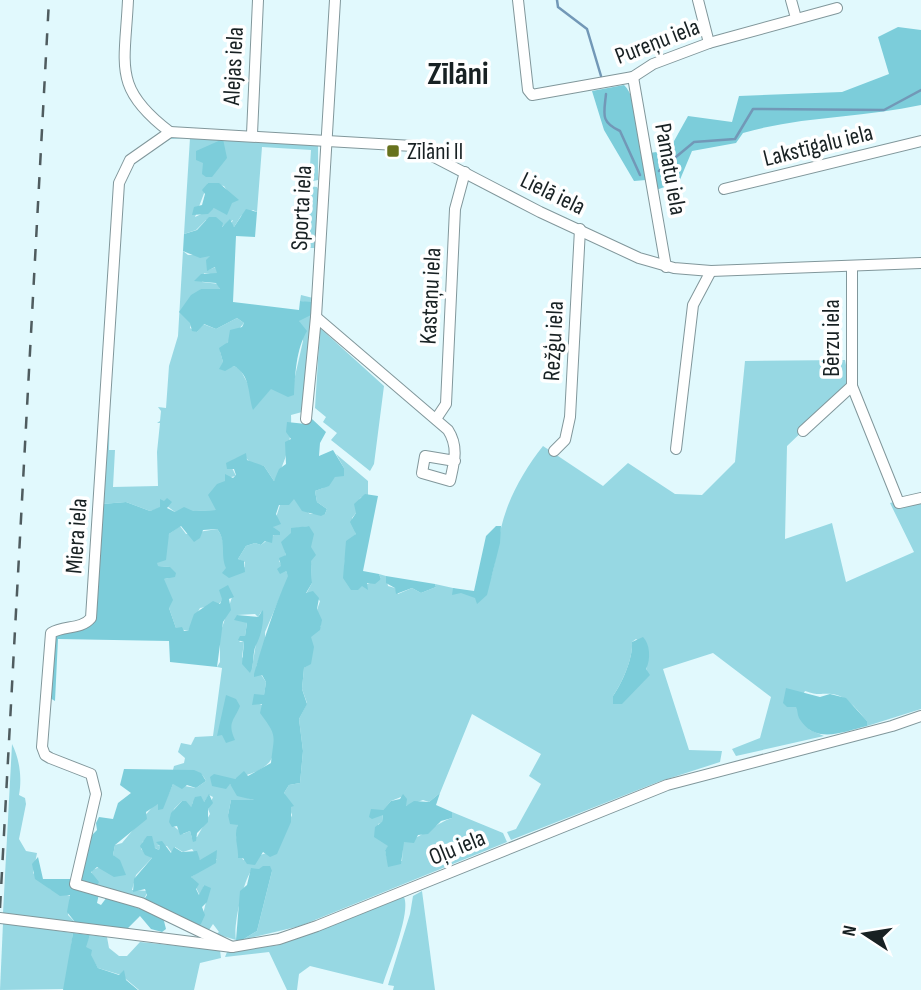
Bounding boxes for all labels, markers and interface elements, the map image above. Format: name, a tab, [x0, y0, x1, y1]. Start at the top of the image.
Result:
street label: Pureņu iela	[611, 12, 704, 71]
street label: Alejas iela	[217, 26, 250, 107]
district label: Zīlāni	[428, 55, 488, 94]
street label: Lakstīgalu iela	[760, 118, 876, 173]
street label: Pamatu iela	[648, 121, 693, 217]
place label: Zīlāni II	[407, 137, 463, 166]
marker: Zīlāni II	[385, 143, 401, 159]
street label: Sporta iela	[285, 165, 318, 251]
street label: Lielā iela	[516, 165, 590, 221]
street label: Kastaņu iela	[413, 247, 448, 345]
street label: Bērzu iela	[817, 299, 846, 377]
street label: Režģu iela	[537, 300, 570, 382]
street label: Miera iela	[59, 497, 94, 575]
street label: Oļu iela	[425, 823, 489, 872]
north arrow	[830, 899, 900, 969]
text: N	[838, 923, 862, 938]

